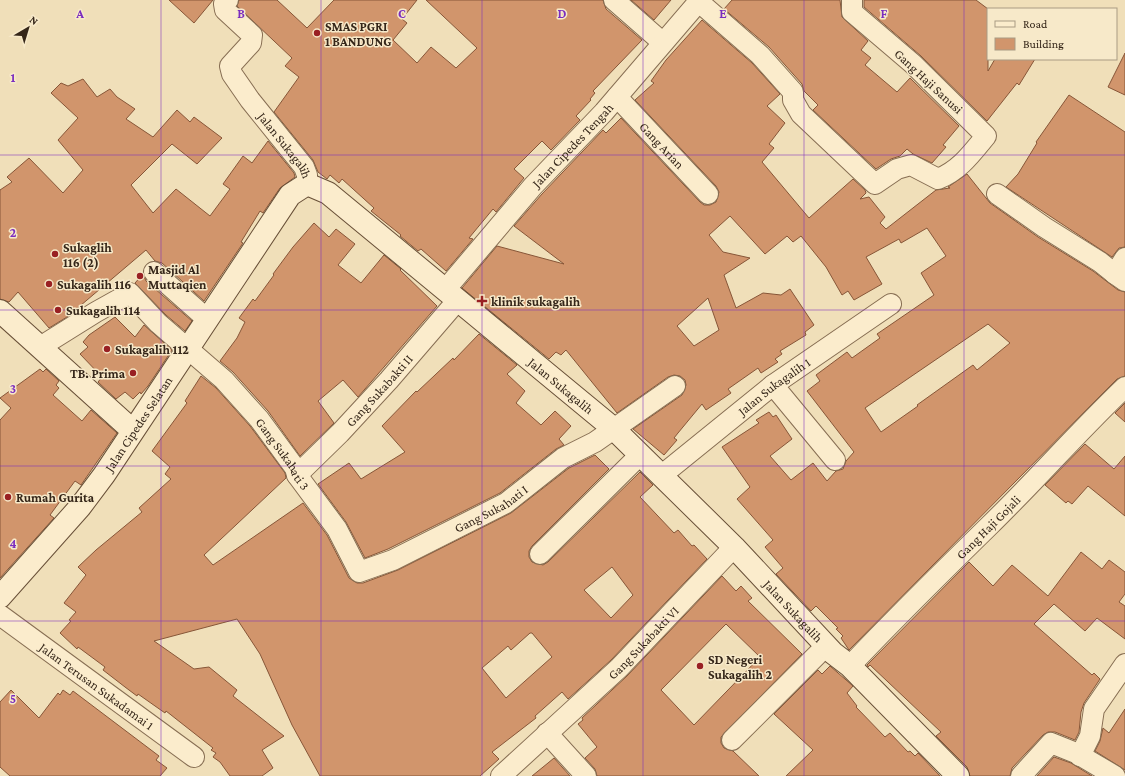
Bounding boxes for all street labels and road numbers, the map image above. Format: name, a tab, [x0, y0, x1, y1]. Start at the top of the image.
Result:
street label: Gang Haji Sanusi	[891, 46, 966, 118]
street label: Jalan Cipedes Tengah	[528, 100, 616, 191]
street label: Jalan Sukagalih	[254, 108, 315, 180]
street label: Gang Arian	[636, 119, 687, 172]
street label: Gang Sukabakti II	[343, 351, 416, 430]
street label: Jalan Sukagalih	[524, 354, 597, 417]
street label: Jalan Sukagalih 1	[734, 355, 813, 419]
street label: Jalan Cipedes Selatan	[101, 374, 175, 475]
street label: Gang Sukahati 3	[253, 415, 312, 493]
street label: Gang Sukahati I	[452, 482, 531, 536]
street label: Gang Haji Gojali	[953, 492, 1024, 562]
street label: Jalan Sukagalih	[760, 576, 826, 645]
street label: Gang Sukabakti VI	[605, 603, 682, 683]
street label: Jalan Terusan Sukadamai 1	[36, 639, 157, 733]

